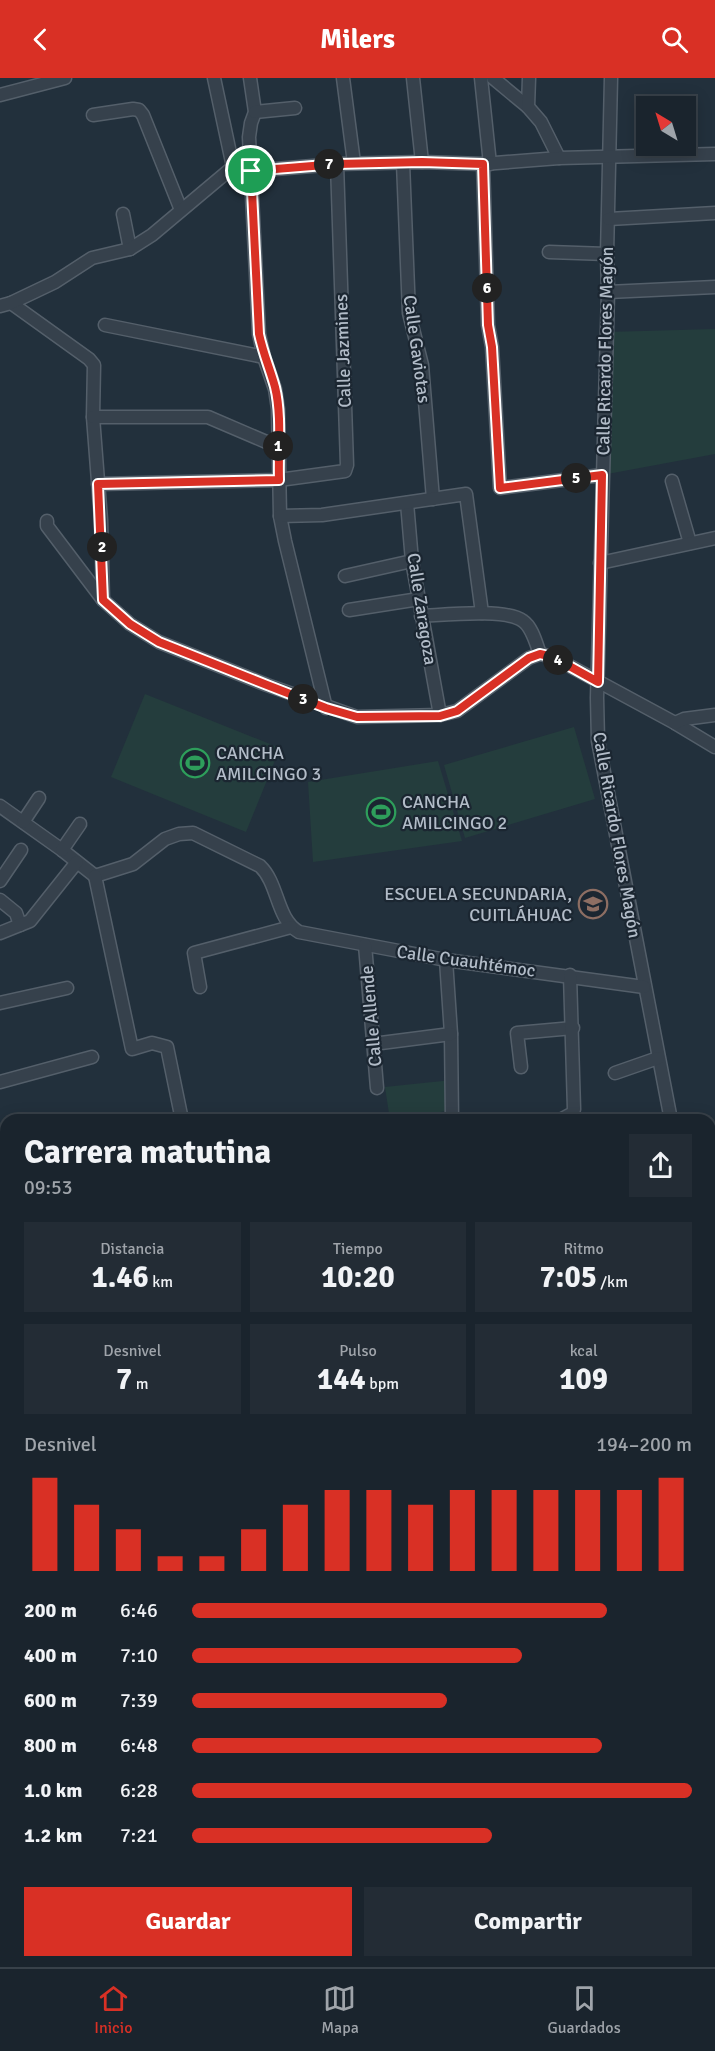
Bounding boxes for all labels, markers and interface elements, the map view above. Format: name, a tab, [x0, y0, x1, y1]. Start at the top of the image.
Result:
icon: back	[24, 23, 57, 56]
text: Milers	[320, 23, 395, 56]
icon: search	[658, 23, 691, 56]
north arrow	[636, 96, 696, 156]
map controls	[636, 96, 696, 156]
pin	[225, 145, 276, 196]
pin: 7	[314, 149, 344, 179]
icon: arrive	[234, 154, 267, 187]
text: 7	[325, 154, 333, 174]
street label: Calle Ricardo Flores Magón	[592, 246, 618, 456]
pin: 6	[472, 273, 502, 303]
text: 6	[483, 278, 491, 298]
street label: Calle Jazmines	[330, 294, 356, 408]
street label: Calle Gaviotas	[399, 294, 435, 405]
pin: 1	[263, 431, 293, 461]
text: 1	[274, 436, 282, 456]
pin: 5	[561, 463, 591, 493]
text: 5	[572, 468, 580, 488]
pin: 2	[87, 532, 117, 562]
text: 2	[98, 537, 106, 557]
street label: Calle Zaragoza	[402, 551, 442, 667]
pin: 4	[543, 645, 573, 675]
text: 4	[554, 650, 562, 670]
pin: 3	[288, 684, 318, 714]
text: 3	[299, 689, 307, 709]
street label: Calle Ricardo Flores Magón	[588, 730, 646, 940]
place label: CANCHA AMILCINGO 3	[216, 742, 321, 785]
sports icon: CANCHA AMILCINGO 3	[179, 747, 211, 779]
place label: CANCHA AMILCINGO 2	[402, 791, 507, 834]
sports icon: CANCHA AMILCINGO 2	[365, 796, 397, 828]
place label: ESCUELA SECUNDARIA, CUITLÁHUAC	[384, 883, 572, 926]
school or university icon: ESCUELA SECUNDARIA, CUITLÁHUAC	[577, 888, 609, 920]
street label: Calle Cuauhtémoc	[395, 940, 537, 982]
street label: Calle Allende	[356, 965, 386, 1067]
text: Carrera matutina	[24, 1132, 271, 1173]
button: share	[629, 1134, 692, 1197]
text: 09:53	[24, 1175, 73, 1200]
text: Distancia	[100, 1239, 164, 1259]
text: Tiempo	[333, 1239, 383, 1259]
text: Ritmo	[563, 1239, 604, 1259]
text: 1.46	[92, 1259, 149, 1296]
text: 10:20	[321, 1259, 395, 1296]
text: 7:05	[539, 1259, 597, 1296]
text: km	[149, 1272, 173, 1292]
text: /km	[597, 1272, 628, 1292]
text: Desnivel	[103, 1341, 161, 1361]
text: Pulso	[339, 1341, 377, 1361]
text: kcal	[570, 1341, 598, 1361]
text: 7	[116, 1361, 132, 1398]
text: 144	[317, 1361, 366, 1398]
text: 109	[559, 1361, 608, 1398]
text: m	[132, 1374, 149, 1394]
text: bpm	[366, 1374, 399, 1394]
text: Desnivel	[24, 1432, 97, 1457]
text: 194–200 m	[596, 1432, 692, 1457]
text: 200 m	[24, 1598, 77, 1623]
text: 6:46	[120, 1598, 158, 1623]
text: 400 m	[24, 1643, 77, 1668]
text: 7:10	[120, 1643, 158, 1668]
text: 600 m	[24, 1688, 77, 1713]
text: 7:39	[120, 1688, 158, 1713]
text: 800 m	[24, 1733, 77, 1758]
text: 6:48	[120, 1733, 158, 1758]
text: 1.0 km	[24, 1778, 82, 1803]
text: 6:28	[120, 1778, 158, 1803]
text: 1.2 km	[24, 1823, 82, 1848]
text: 7:21	[120, 1823, 158, 1848]
button: Guardar	[24, 1887, 352, 1956]
button: Compartir	[364, 1887, 692, 1956]
tab: Inicio	[94, 1982, 132, 2038]
tab: Mapa	[321, 1982, 359, 2038]
tab: Guardados	[547, 1982, 621, 2038]

